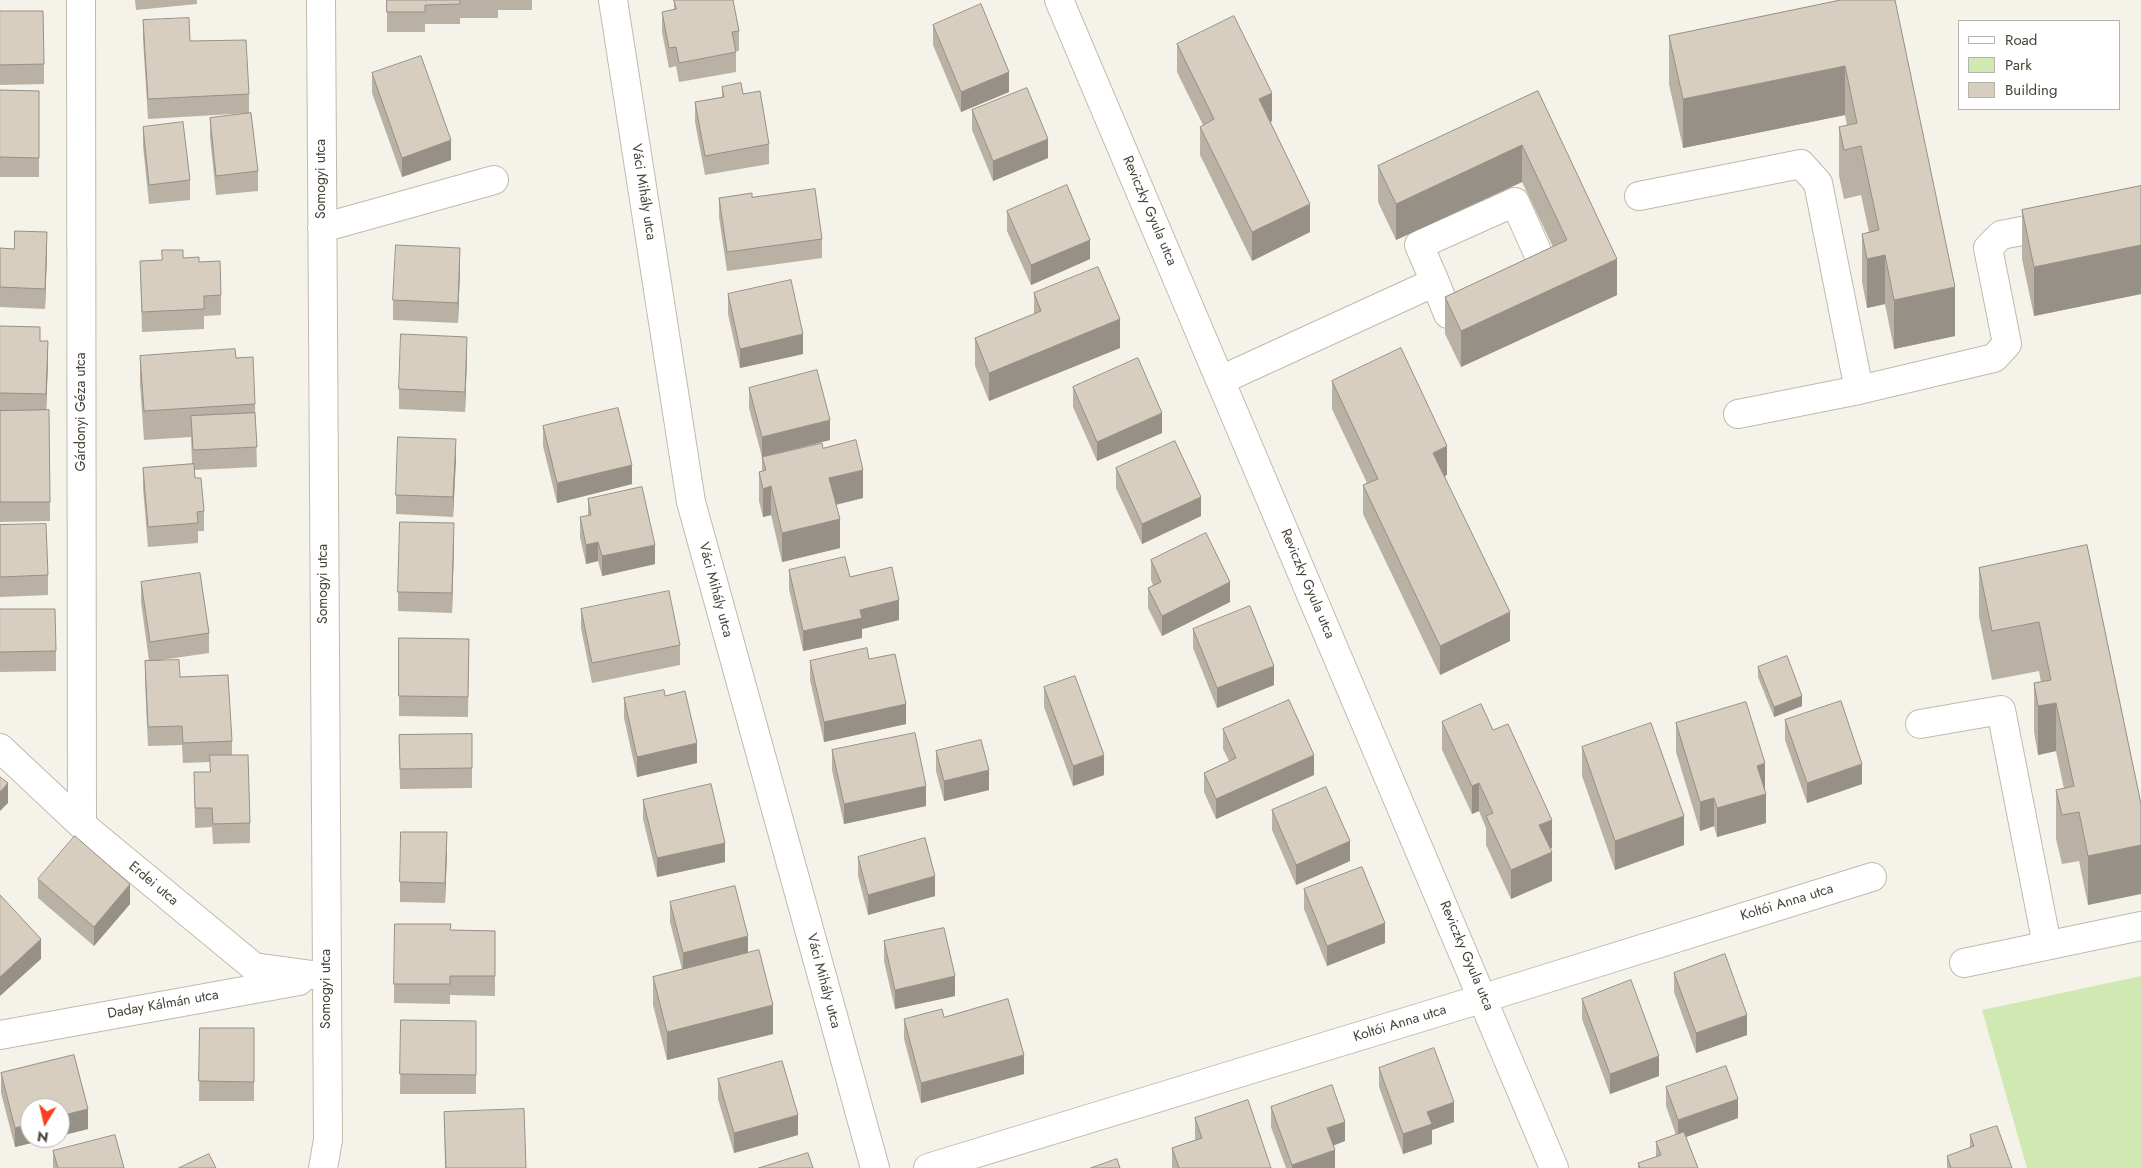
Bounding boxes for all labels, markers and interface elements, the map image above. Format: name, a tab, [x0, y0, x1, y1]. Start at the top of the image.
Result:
legend	[1958, 20, 2121, 110]
text: Road	[2005, 29, 2037, 51]
text: Park	[2005, 54, 2032, 76]
text: Building	[2005, 79, 2057, 101]
street label: Somogyi utca	[314, 139, 330, 219]
street label: Váci Mihály utca	[627, 143, 659, 241]
street label: Reviczky Gyula utca	[1118, 154, 1180, 268]
street label: Gárdonyi Géza utca	[74, 353, 90, 471]
street label: Reviczky Gyula utca	[1276, 527, 1338, 641]
street label: Váci Mihály utca	[694, 541, 736, 639]
street label: Somogyi utca	[316, 544, 332, 624]
street label: Erdei utca	[125, 858, 181, 910]
street label: Koltói Anna utca	[1739, 881, 1835, 925]
street label: Reviczky Gyula utca	[1435, 899, 1497, 1013]
street label: Váci Mihály utca	[802, 932, 844, 1030]
street label: Somogyi utca	[319, 949, 335, 1029]
street label: Daday Kálmán utca	[106, 987, 220, 1023]
street label: Koltói Anna utca	[1352, 1002, 1448, 1046]
north arrow	[20, 1098, 70, 1148]
text: N	[36, 1126, 50, 1148]

